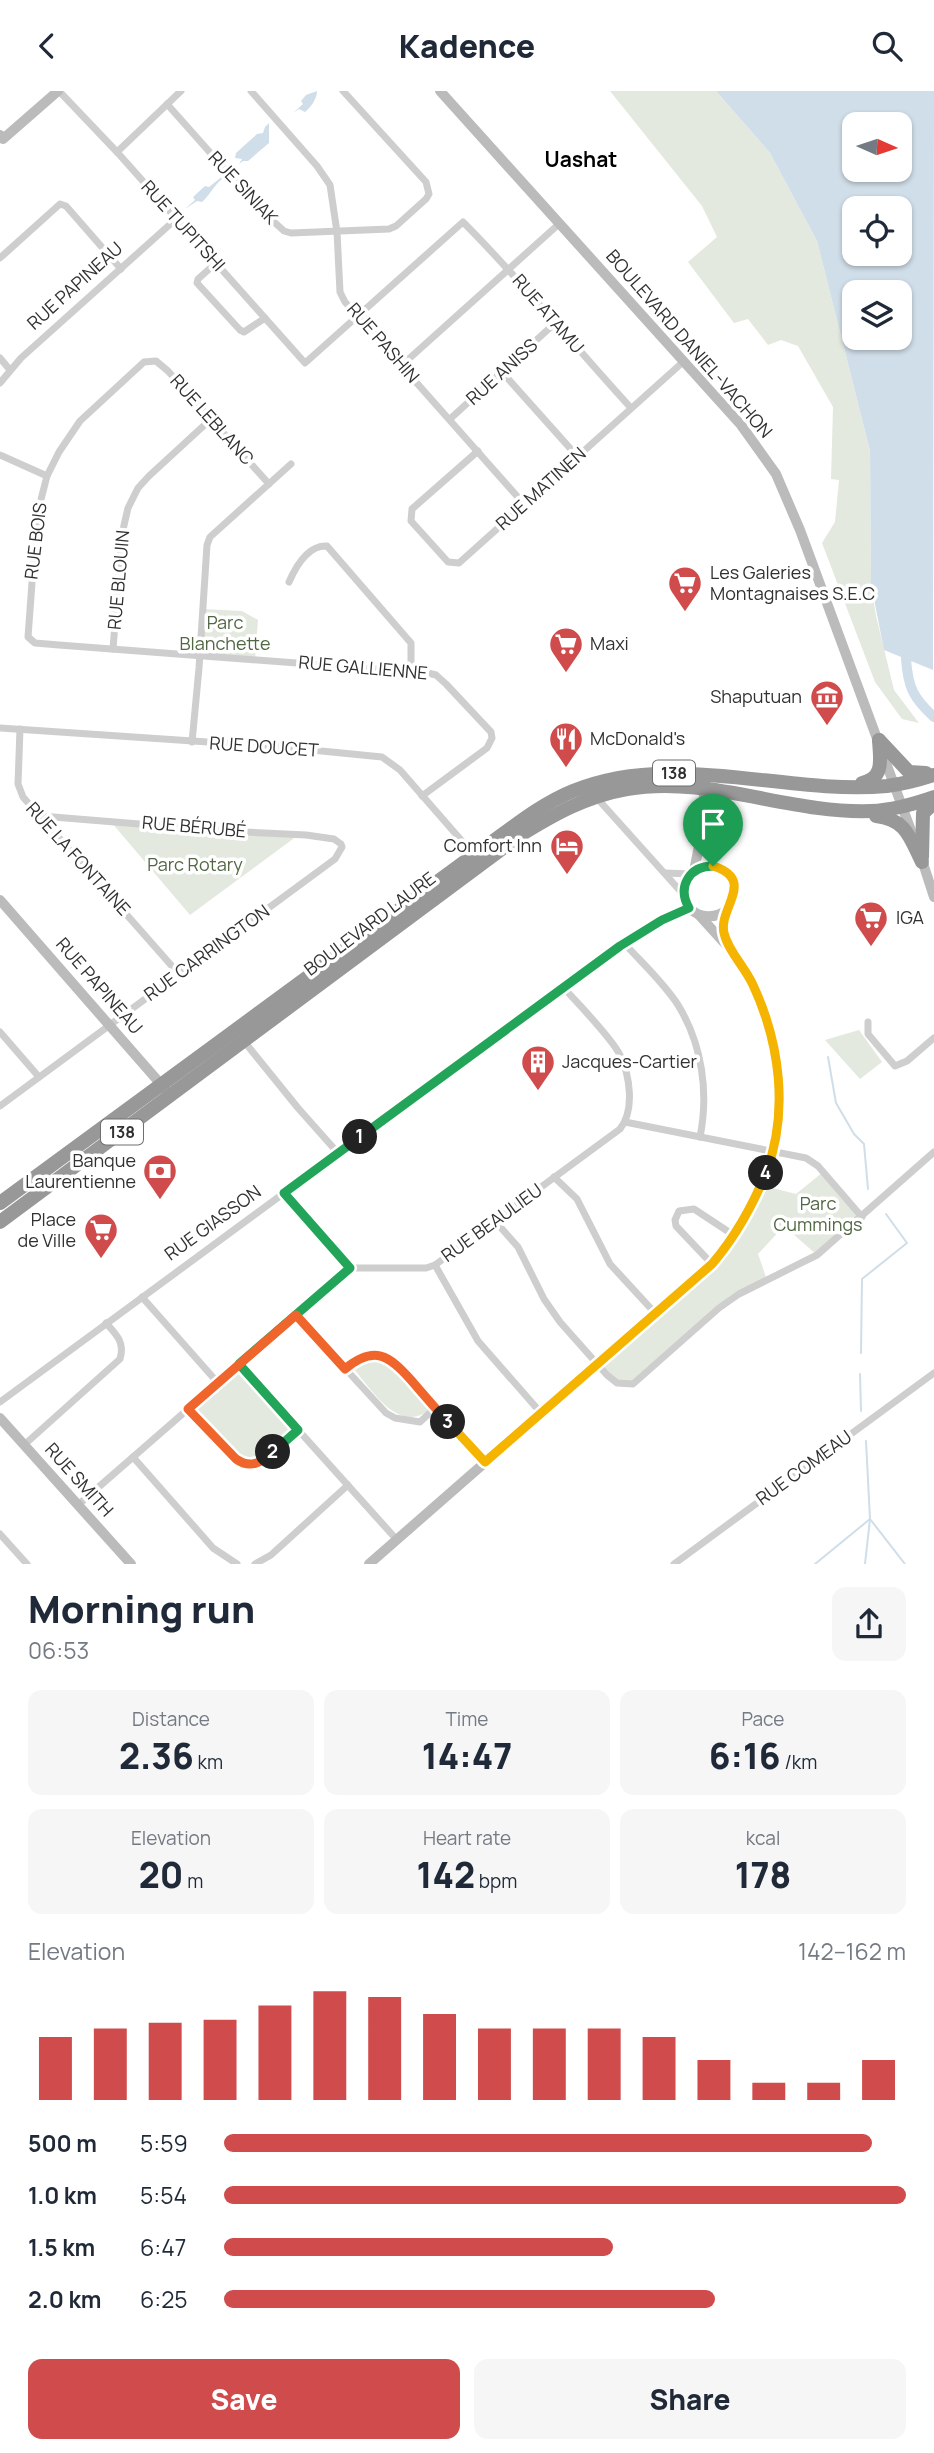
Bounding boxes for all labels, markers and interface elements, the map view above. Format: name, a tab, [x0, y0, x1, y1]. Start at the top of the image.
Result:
text: Kadence	[399, 24, 535, 68]
icon: back	[28, 27, 66, 65]
icon: search	[868, 27, 906, 65]
north arrow	[842, 112, 912, 182]
map controls	[842, 112, 912, 350]
district label: Uashat	[545, 145, 617, 173]
street label: RUE SINIAK	[204, 146, 284, 229]
street label: RUE TUPITSHI	[136, 175, 231, 276]
button: locate	[842, 196, 912, 266]
street label: RUE PAPINEAU	[22, 236, 127, 335]
street label: BOULEVARD DANIEL-VACHON	[601, 244, 778, 443]
street label: RUE ATAMU	[508, 269, 590, 358]
button: layers	[842, 280, 912, 350]
street label: RUE PASHIN	[342, 297, 425, 388]
street label: RUE ANISS	[461, 333, 542, 410]
street label: RUE LEBLANC	[166, 369, 260, 470]
street label: RUE MATINEN	[490, 441, 590, 535]
street label: RUE BOIS	[18, 501, 52, 581]
street label: RUE BLOUIN	[102, 529, 134, 631]
place label: Les Galeries Montagnaises S.E.C	[710, 560, 875, 605]
supermarket icon: Les Galeries Montagnaises S.E.C	[666, 564, 704, 613]
park label: Parc Blanchette	[180, 610, 270, 655]
supermarket icon: Maxi	[547, 625, 585, 674]
place label: Maxi	[590, 631, 629, 655]
street label: RUE GALLIENNE	[298, 649, 429, 685]
museum icon: Shaputuan	[808, 678, 846, 727]
place label: Shaputuan	[710, 684, 802, 708]
restaurant icon: McDonald's	[547, 720, 585, 769]
place label: McDonald's	[590, 726, 685, 750]
street label: RUE DOUCET	[209, 730, 320, 762]
road number: 138	[653, 761, 695, 785]
pin	[683, 794, 743, 866]
street label: RUE LA FONTAINE	[21, 796, 136, 920]
icon: arrive	[694, 805, 732, 843]
street label: RUE BÉRUBÉ	[141, 809, 247, 843]
hotel icon: Comfort Inn	[548, 827, 586, 876]
place label: Comfort Inn	[444, 833, 542, 857]
park label: Parc Rotary	[147, 852, 243, 876]
street label: BOULEVARD LAURE	[299, 866, 440, 981]
street label: RUE CARRINGTON	[139, 899, 274, 1006]
supermarket icon: IGA	[852, 899, 890, 948]
place label: IGA	[896, 905, 925, 929]
street label: RUE PAPINEAU	[51, 932, 148, 1039]
building icon: Jacques-Cartier	[519, 1043, 557, 1092]
place label: Jacques-Cartier	[562, 1049, 697, 1073]
road number: 138	[101, 1119, 143, 1145]
pin: 1	[342, 1119, 378, 1155]
text: 1	[355, 1123, 364, 1149]
place label: Banque Laurentienne	[25, 1148, 136, 1193]
bank icon: Banque Laurentienne	[141, 1152, 179, 1201]
pin: 4	[748, 1155, 784, 1191]
text: 4	[760, 1159, 771, 1185]
street label: RUE BEAULIEU	[436, 1177, 547, 1267]
street label: RUE GIASSON	[159, 1179, 265, 1265]
park label: Parc Cummings	[773, 1191, 863, 1236]
place label: Place de Ville	[18, 1207, 76, 1252]
supermarket icon: Place de Ville	[82, 1211, 120, 1260]
pin: 3	[430, 1405, 466, 1439]
text: 3	[442, 1408, 453, 1434]
street label: RUE COMEAU	[751, 1424, 856, 1510]
pin: 2	[256, 1435, 290, 1469]
street label: RUE SMITH	[40, 1437, 119, 1521]
text: 2	[267, 1438, 278, 1464]
text: Morning run	[28, 1582, 255, 1634]
button: share	[832, 1587, 906, 1661]
text: 06:53	[28, 1634, 89, 1666]
text: Distance	[132, 1706, 210, 1732]
text: Time	[446, 1706, 488, 1732]
text: Pace	[742, 1706, 784, 1732]
text: 2.36	[119, 1732, 194, 1780]
text: 14:47	[422, 1732, 512, 1780]
text: 6:16	[709, 1732, 781, 1780]
text: km	[194, 1749, 223, 1775]
text: /km	[781, 1749, 817, 1775]
text: Elevation	[131, 1825, 211, 1851]
text: Heart rate	[423, 1825, 511, 1851]
text: kcal	[746, 1825, 780, 1851]
text: 20	[139, 1851, 183, 1899]
text: 142	[417, 1851, 475, 1899]
text: 178	[735, 1851, 791, 1899]
text: m	[183, 1868, 203, 1894]
text: bpm	[475, 1868, 517, 1894]
text: Elevation	[28, 1935, 125, 1967]
text: 142–162 m	[798, 1935, 906, 1967]
text: 500 m	[28, 2127, 97, 2159]
text: 5:59	[140, 2127, 188, 2159]
text: 1.0 km	[28, 2179, 97, 2211]
text: 5:54	[140, 2179, 187, 2211]
text: 1.5 km	[28, 2231, 95, 2263]
text: 6:47	[140, 2231, 186, 2263]
text: 2.0 km	[28, 2283, 101, 2315]
text: 6:25	[140, 2283, 188, 2315]
button: Save	[28, 2359, 460, 2439]
button: Share	[474, 2359, 906, 2439]

